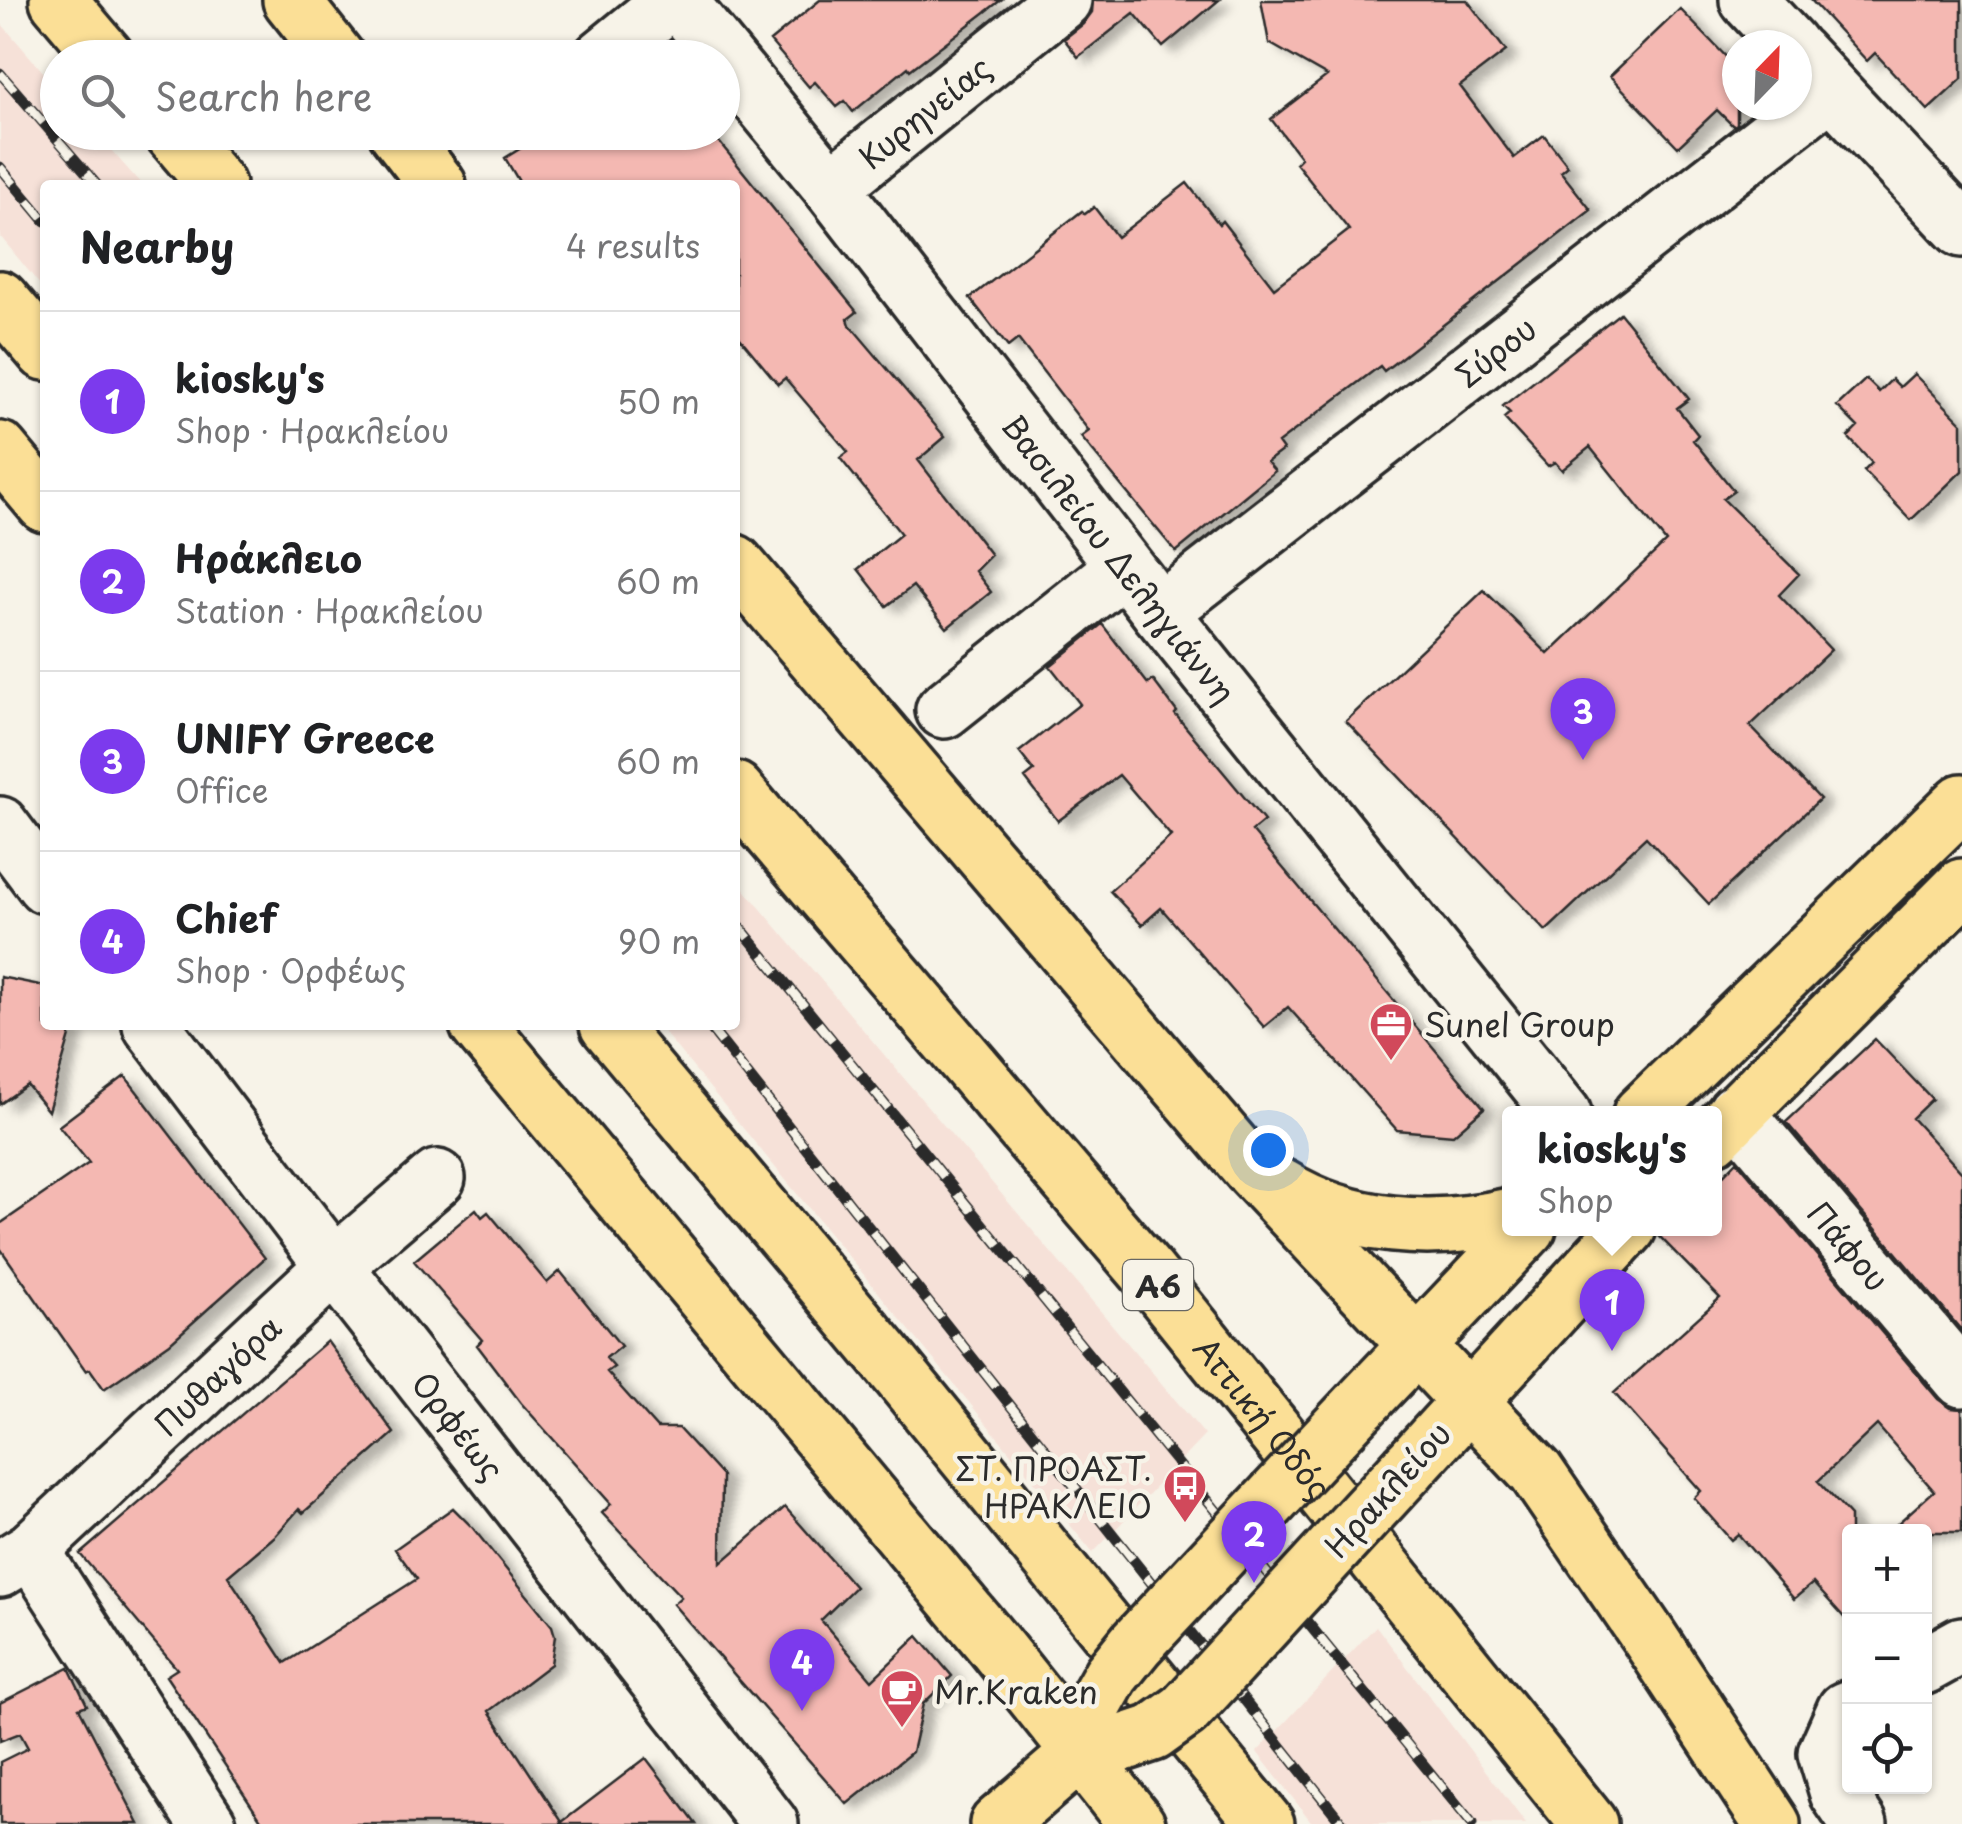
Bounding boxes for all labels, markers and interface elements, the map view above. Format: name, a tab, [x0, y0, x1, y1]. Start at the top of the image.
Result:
north arrow	[1722, 30, 1812, 120]
search box	[40, 40, 740, 150]
street label: Κυρηνείας	[848, 44, 1001, 180]
text: Search here	[155, 67, 372, 124]
icon: search	[75, 68, 130, 123]
text: Nearby	[80, 214, 234, 277]
text: 4 results	[566, 221, 700, 269]
street label: Σύρου	[1445, 304, 1546, 398]
text: kiosky's	[175, 349, 325, 406]
text: 1	[105, 377, 120, 425]
text: 50 m	[617, 377, 700, 425]
street label: Βασιλείου Δεληγιάννη	[991, 404, 1248, 713]
text: Shop · Ηρακλείου	[175, 406, 449, 454]
text: Ηράκλειο	[175, 529, 362, 586]
text: 2	[101, 557, 124, 605]
text: 60 m	[616, 557, 700, 605]
text: Station · Ηρακλείου	[175, 586, 484, 634]
pin: 3	[1550, 678, 1616, 760]
text: UNIFY Greece	[175, 709, 435, 766]
text: 3	[102, 737, 123, 785]
text: 60 m	[616, 737, 700, 785]
text: Office	[175, 766, 269, 814]
text: Chief	[175, 889, 277, 946]
text: 4	[102, 917, 123, 965]
text: 90 m	[618, 917, 700, 965]
text: Shop · Ορφέως	[175, 946, 406, 994]
place label: Sunel Group	[1424, 1000, 1615, 1048]
office icon: Sunel Group	[1368, 1001, 1414, 1062]
popup	[1502, 1106, 1722, 1236]
text: kiosky's	[1537, 1119, 1687, 1176]
your location	[1243, 1125, 1294, 1176]
text: Shop	[1537, 1176, 1614, 1224]
street label: Πάφου	[1797, 1190, 1901, 1301]
road number: Α6	[1123, 1260, 1193, 1310]
pin: 1	[1580, 1268, 1644, 1351]
street label: Πυθαγόρα	[143, 1303, 292, 1447]
street label: Αττική Οδός	[1183, 1326, 1343, 1509]
street label: Ορφέως	[401, 1361, 516, 1490]
street label: Ηρακλείου	[1313, 1410, 1461, 1568]
place label: ΣΤ. ΠΡΟΑΣΤ. ΗΡΑΚΛΕΙΟ	[955, 1444, 1152, 1529]
bus stop icon: ΣΤ. ΠΡΟΑΣΤ. ΗΡΑΚΛΕΙΟ	[1162, 1463, 1208, 1524]
pin: 2	[1222, 1500, 1286, 1583]
map controls	[1842, 1524, 1932, 1794]
button: +	[1842, 1524, 1932, 1614]
button: −	[1842, 1614, 1932, 1704]
pin: 4	[770, 1628, 834, 1711]
place label: Mr.Kraken	[934, 1667, 1098, 1715]
cafe icon: Mr.Kraken	[879, 1668, 925, 1729]
button: locate	[1842, 1704, 1932, 1794]

